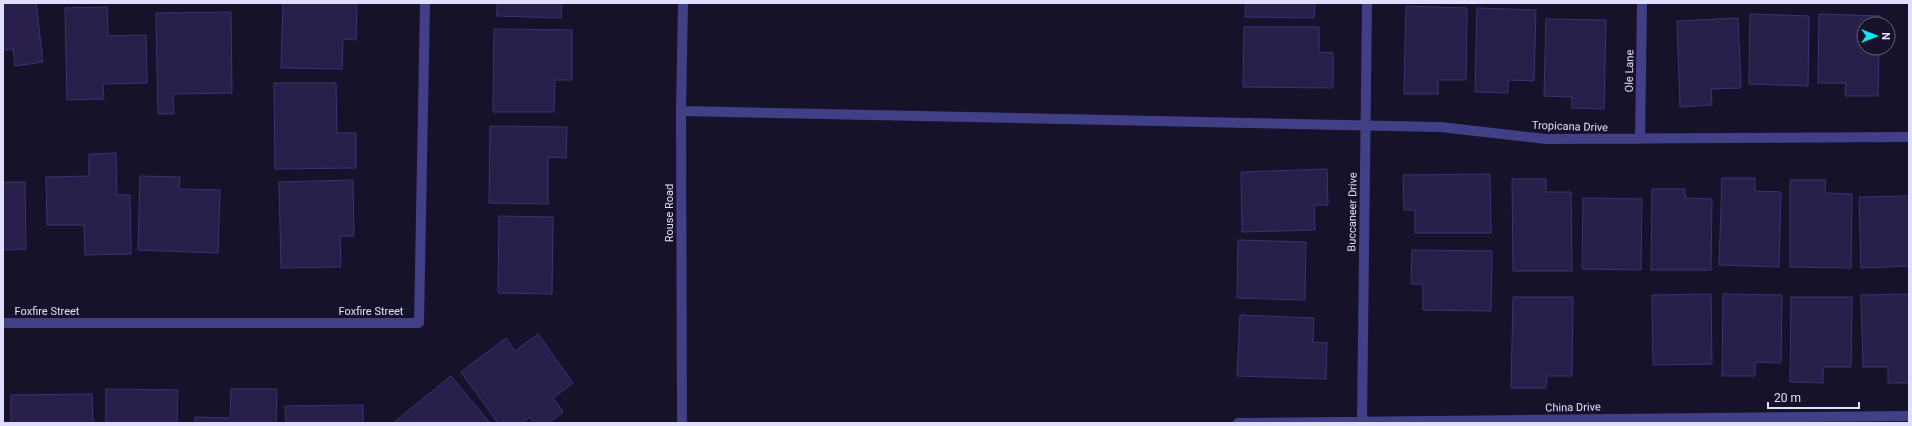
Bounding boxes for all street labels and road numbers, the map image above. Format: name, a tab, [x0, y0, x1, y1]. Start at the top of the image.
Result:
street label: Ole Lane	[1623, 49, 1636, 92]
street label: Tropicana Drive	[1532, 119, 1608, 134]
street label: Buccaneer Drive	[1345, 172, 1360, 252]
street label: Rouse Road	[663, 184, 676, 242]
street label: Foxfire Street	[15, 305, 80, 318]
street label: Foxfire Street	[339, 305, 404, 318]
street label: China Drive	[1545, 401, 1601, 414]

